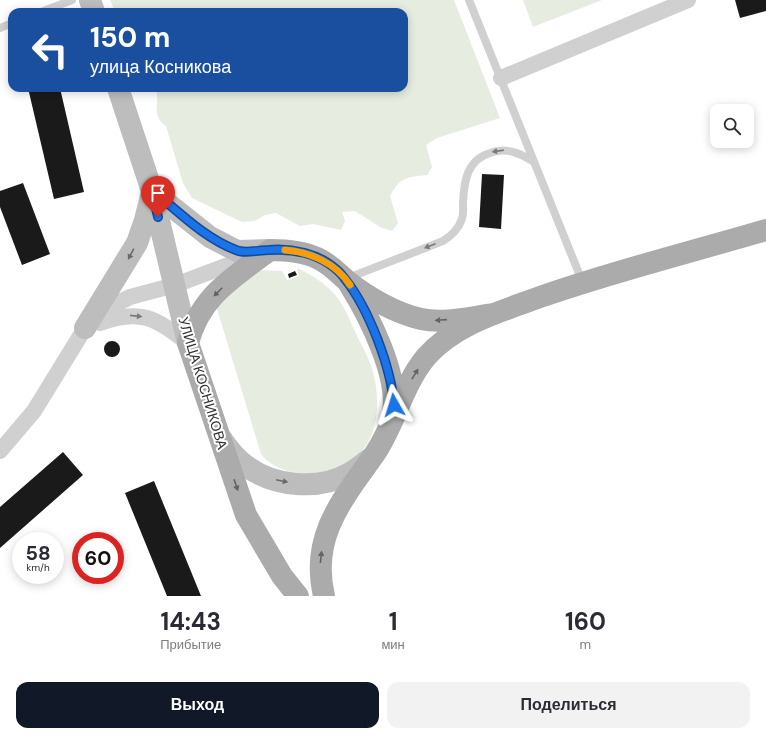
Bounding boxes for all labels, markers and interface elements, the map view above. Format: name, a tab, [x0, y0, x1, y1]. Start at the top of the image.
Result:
text: 150 m	[90, 19, 170, 56]
icon: left	[24, 24, 76, 76]
text: улица Косникова	[90, 55, 231, 79]
map controls	[710, 104, 754, 148]
button: search	[710, 104, 754, 148]
one-way arrow	[492, 148, 504, 154]
pin	[141, 176, 175, 217]
icon: arrive	[147, 182, 169, 204]
one-way arrow	[425, 243, 436, 249]
one-way arrow	[128, 248, 135, 260]
one-way arrow	[213, 287, 223, 296]
one-way arrow	[130, 313, 142, 319]
street label: УЛИЦА КОСНИКОВА	[174, 315, 232, 452]
one-way arrow	[435, 317, 447, 324]
one-way arrow	[411, 369, 419, 379]
position arrow	[373, 384, 415, 426]
one-way arrow	[233, 479, 239, 491]
one-way arrow	[276, 479, 288, 485]
speed limit sign: 60	[72, 532, 124, 584]
text: 58	[25, 540, 51, 566]
one-way arrow	[318, 551, 325, 564]
text: km/h	[26, 561, 50, 574]
text: 14:43	[160, 606, 221, 637]
text: 1	[389, 606, 397, 637]
text: 160	[565, 606, 606, 637]
text: Прибытие	[160, 636, 221, 653]
text: мин	[381, 636, 405, 653]
text: m	[580, 636, 591, 653]
button: Выход	[16, 682, 379, 728]
button: Поделиться	[387, 682, 750, 728]

